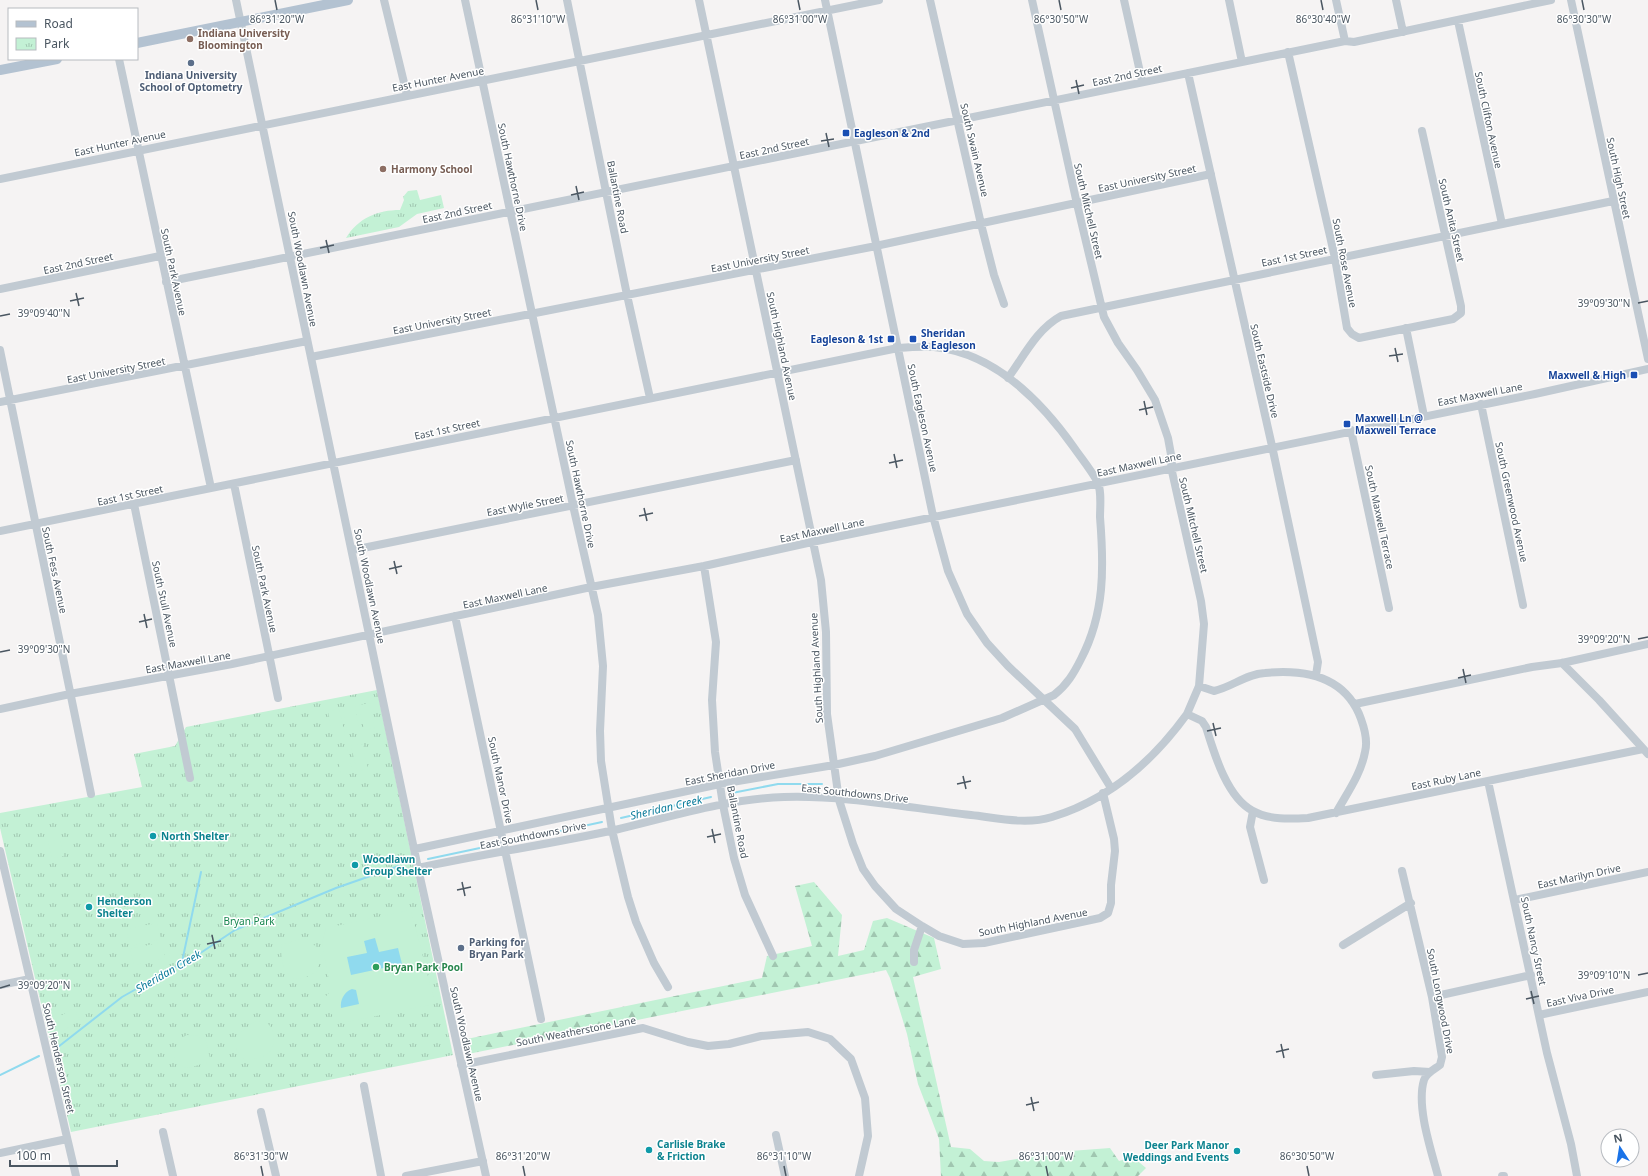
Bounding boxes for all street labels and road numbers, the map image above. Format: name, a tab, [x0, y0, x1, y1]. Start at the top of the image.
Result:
street label: East 2nd Street	[1091, 61, 1163, 89]
street label: East Hunter Avenue	[391, 63, 485, 95]
street label: South Clifton Avenue	[1472, 70, 1506, 170]
street label: South Swain Avenue	[957, 102, 993, 198]
street label: South Hawthorne Drive	[495, 122, 531, 233]
street label: East Hunter Avenue	[73, 126, 167, 160]
street label: East 2nd Street	[738, 134, 810, 162]
street label: South High Street	[1604, 136, 1635, 220]
street label: Ballantine Road	[604, 159, 632, 235]
street label: East University Street	[1097, 161, 1198, 195]
street label: South Mitchell Street	[1071, 162, 1107, 261]
street label: South Anita Street	[1436, 177, 1468, 263]
street label: East 2nd Street	[421, 198, 493, 226]
street label: South Woodlawn Avenue	[285, 210, 321, 328]
street label: South Rose Avenue	[1329, 217, 1361, 309]
street label: South Park Avenue	[158, 227, 190, 317]
street label: East 1st Street	[1260, 242, 1329, 270]
street label: East University Street	[710, 243, 811, 275]
street label: East 2nd Street	[42, 249, 114, 277]
street label: South Highland Avenue	[764, 290, 800, 402]
street label: East University Street	[392, 305, 493, 337]
street label: South Eastside Drive	[1247, 323, 1283, 420]
street label: East University Street	[66, 354, 167, 386]
street label: South Eagleson Avenue	[905, 363, 941, 474]
street label: East Maxwell Lane	[1436, 379, 1524, 409]
street label: East 1st Street	[413, 415, 482, 443]
street label: South Hawthorne Drive	[563, 439, 599, 550]
street label: South Greenwood Avenue	[1492, 441, 1532, 564]
street label: East Maxwell Lane	[1095, 448, 1183, 480]
street label: South Maxwell Terrace	[1362, 464, 1398, 571]
street label: South Mitchell Street	[1176, 476, 1212, 575]
street label: East 1st Street	[96, 481, 165, 509]
street label: East Wylie Street	[485, 491, 565, 519]
street label: East Maxwell Lane	[778, 514, 866, 546]
street label: South Fess Avenue	[39, 525, 71, 615]
street label: South Woodlawn Avenue	[351, 527, 389, 645]
street label: South Park Avenue	[249, 544, 281, 634]
street label: South Stull Avenue	[149, 559, 181, 649]
street label: East Maxwell Lane	[461, 580, 549, 612]
street label: South Highland Avenue	[806, 612, 826, 724]
street label: East Maxwell Lane	[144, 648, 232, 676]
street label: South Manor Drive	[485, 735, 517, 825]
street label: East Sheridan Drive	[684, 757, 777, 789]
street label: East Ruby Lane	[1410, 765, 1482, 793]
street label: East Southdowns Drive	[801, 780, 910, 806]
street label: Ballantine Road	[724, 784, 752, 860]
street label: East Southdowns Drive	[479, 818, 588, 852]
street label: East Marilyn Drive	[1536, 860, 1622, 892]
street label: South Nancy Street	[1518, 896, 1550, 987]
street label: South Highland Avenue	[977, 905, 1089, 939]
street label: South Longwood Drive	[1424, 947, 1458, 1055]
street label: East Viva Drive	[1545, 982, 1615, 1010]
street label: South Woodlawn Avenue	[447, 985, 487, 1103]
street label: South Henderson Street	[39, 1001, 79, 1115]
street label: South Weatherstone Lane	[515, 1012, 637, 1049]

